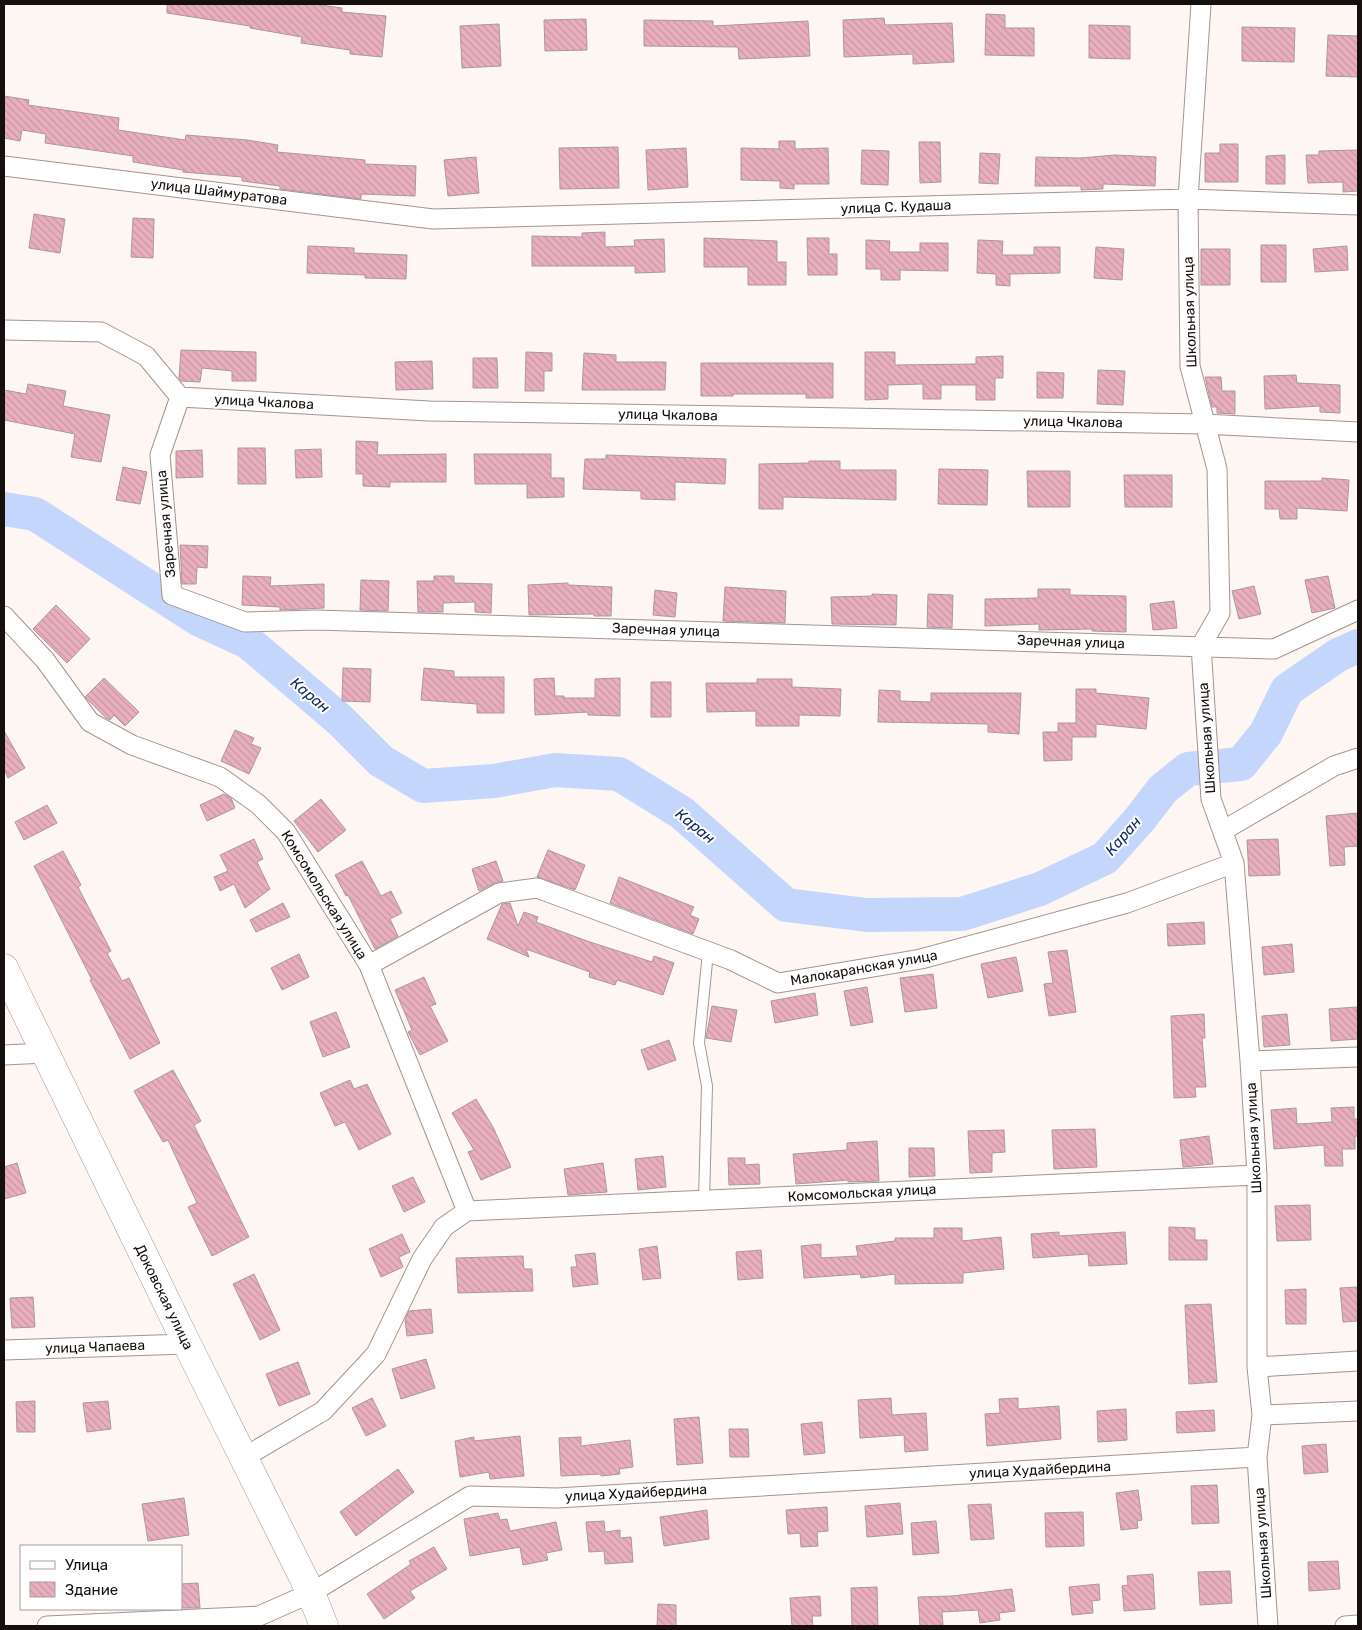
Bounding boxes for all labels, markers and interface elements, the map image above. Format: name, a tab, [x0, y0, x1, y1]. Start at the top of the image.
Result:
street label: улица Шаймуратова	[150, 175, 288, 209]
street label: улица С. Кудаша	[840, 197, 952, 217]
street label: Школьная улица	[1180, 256, 1200, 368]
street label: улица Чкалова	[214, 391, 314, 413]
street label: улица Чкалова	[618, 406, 718, 424]
street label: улица Чкалова	[1023, 413, 1123, 431]
street label: Заречная улица	[153, 470, 179, 578]
street label: Заречная улица	[612, 620, 720, 640]
street label: Заречная улица	[1017, 632, 1125, 652]
water label: Каран	[287, 674, 333, 716]
street label: Школьная улица	[1195, 682, 1219, 794]
water label: Каран	[672, 805, 718, 847]
water label: Каран	[1101, 813, 1145, 859]
street label: Комсомольская улица	[277, 827, 371, 963]
street label: Малокаранская улица	[789, 947, 939, 989]
street label: Школьная улица	[1243, 1082, 1265, 1194]
street label: Комсомольская улица	[787, 1181, 937, 1205]
street label: Доковская улица	[131, 1241, 197, 1353]
street label: улица Чапаева	[45, 1337, 145, 1357]
street label: улица Худайбердина	[968, 1458, 1112, 1482]
street label: улица Худайбердина	[564, 1481, 708, 1505]
street label: Школьная улица	[1251, 1487, 1275, 1599]
legend	[20, 1545, 182, 1610]
text: Улица	[65, 1556, 108, 1574]
text: Здание	[65, 1581, 118, 1599]

